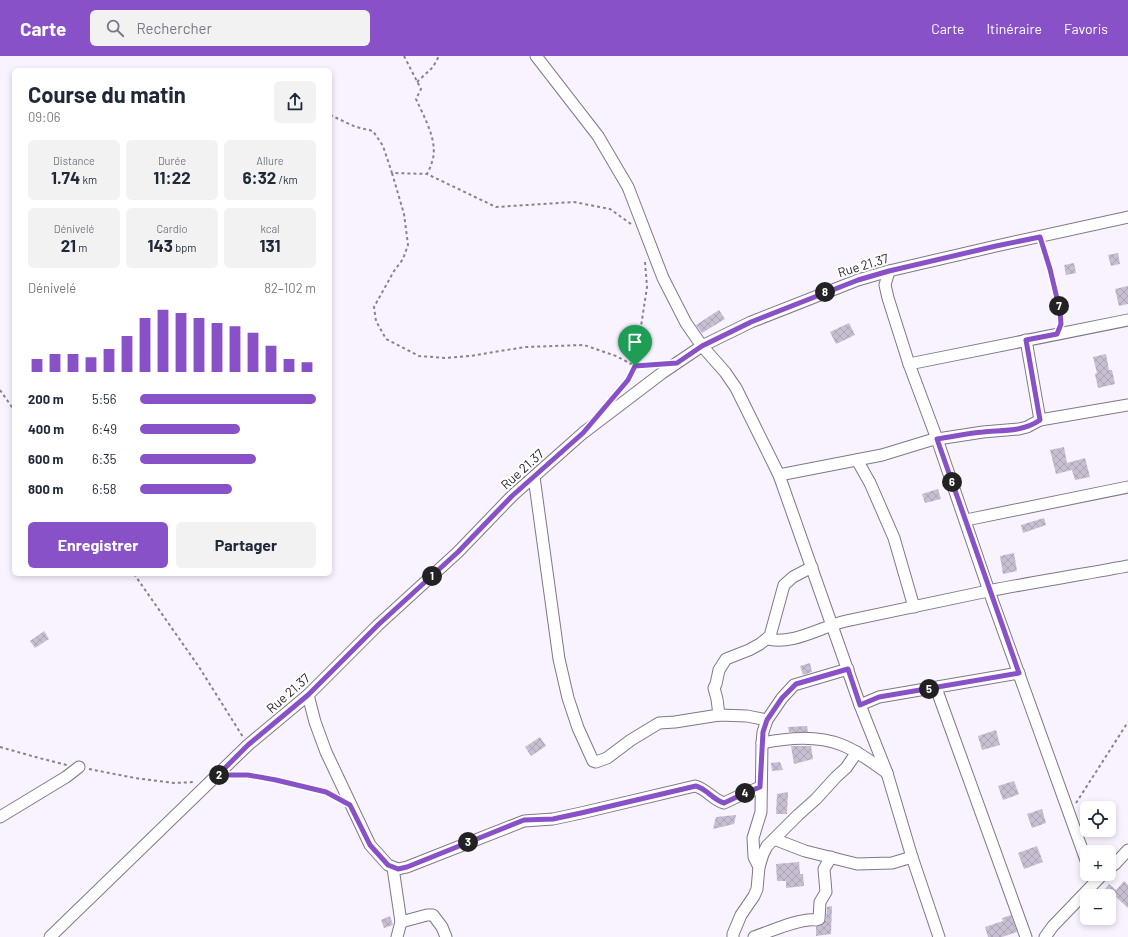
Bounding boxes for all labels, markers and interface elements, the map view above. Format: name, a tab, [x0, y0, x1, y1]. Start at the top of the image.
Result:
search box	[90, 10, 370, 46]
text: Carte	[20, 17, 66, 40]
icon: search	[104, 17, 126, 39]
text: Rechercher	[136, 19, 212, 37]
text: Carte	[931, 20, 964, 37]
text: Itinéraire	[986, 20, 1042, 37]
text: Favoris	[1064, 20, 1108, 37]
text: Course du matin	[28, 81, 186, 107]
button: share	[274, 81, 316, 123]
text: 09:06	[28, 109, 61, 125]
text: Distance	[53, 154, 95, 167]
text: Durée	[158, 154, 186, 167]
text: Allure	[256, 154, 284, 167]
text: 1.74	[51, 167, 80, 187]
text: 11:22	[153, 167, 191, 187]
text: 6:32	[242, 167, 276, 187]
text: km	[80, 173, 97, 186]
text: /km	[276, 173, 298, 186]
text: Dénivelé	[54, 222, 94, 235]
text: Cardio	[157, 222, 187, 235]
text: kcal	[260, 222, 280, 235]
text: 21	[61, 235, 76, 255]
text: 143	[148, 235, 173, 255]
text: 131	[259, 235, 281, 255]
text: m	[76, 241, 87, 254]
text: bpm	[173, 241, 196, 254]
street label: Rue 21.37	[836, 250, 890, 280]
text: Dénivelé	[28, 280, 76, 296]
text: 82–102 m	[264, 280, 316, 296]
pin: 8	[815, 282, 835, 302]
text: 8	[822, 285, 828, 298]
pin: 7	[1049, 296, 1069, 316]
text: 7	[1056, 299, 1062, 312]
pin	[618, 325, 652, 366]
icon: arrive	[624, 331, 646, 353]
text: 200 m	[28, 391, 64, 407]
text: 5:56	[92, 391, 116, 407]
text: 400 m	[28, 421, 64, 437]
text: 6:49	[92, 421, 117, 437]
street label: Rue 21.37	[497, 446, 547, 492]
text: 600 m	[28, 451, 63, 467]
text: 6:35	[92, 451, 116, 467]
pin: 6	[942, 472, 962, 492]
text: 6	[949, 475, 955, 488]
text: 800 m	[28, 481, 63, 497]
text: 6:58	[92, 481, 117, 497]
button: Enregistrer	[28, 522, 168, 568]
button: Partager	[176, 522, 316, 568]
pin: 1	[422, 566, 442, 586]
text: 1	[430, 569, 434, 582]
street label: Rue 21.37	[263, 670, 313, 716]
pin: 5	[919, 679, 939, 699]
text: 5	[926, 682, 932, 695]
pin: 2	[209, 765, 229, 785]
text: 2	[216, 768, 222, 781]
pin: 4	[735, 783, 755, 803]
text: 4	[742, 786, 748, 799]
map controls	[1080, 801, 1116, 925]
button: locate	[1080, 801, 1116, 837]
pin: 3	[458, 832, 478, 852]
text: 3	[465, 835, 471, 848]
button: +	[1080, 845, 1116, 881]
button: −	[1080, 889, 1116, 925]

